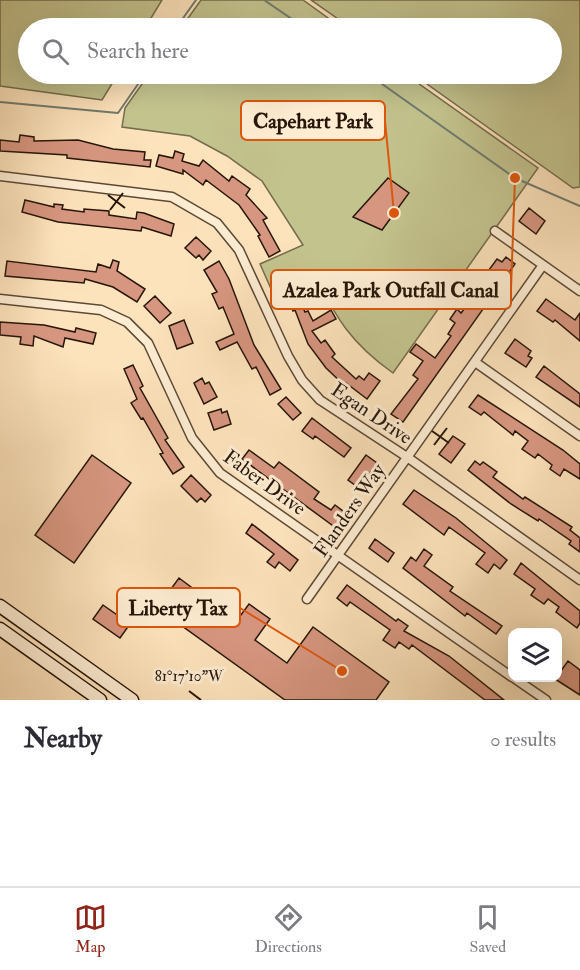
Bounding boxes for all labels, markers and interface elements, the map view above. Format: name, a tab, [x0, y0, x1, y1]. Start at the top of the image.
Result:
search box	[18, 18, 562, 84]
icon: search	[39, 35, 72, 68]
text: Search here	[87, 37, 189, 65]
callout: Capehart Park	[241, 101, 385, 140]
text: Capehart Park	[253, 108, 374, 135]
callout: Azalea Park Outfall Canal	[271, 270, 511, 309]
text: Azalea Park Outfall Canal	[282, 277, 500, 304]
street label: Egan Drive	[326, 377, 417, 450]
street label: Faber Drive	[219, 444, 311, 521]
street label: Flanders Way	[308, 458, 391, 562]
callout: Liberty Tax	[117, 588, 240, 627]
text: Liberty Tax	[128, 595, 228, 622]
map controls	[508, 628, 562, 682]
button: layers	[508, 628, 562, 682]
text: 81°17'10"W	[155, 667, 224, 686]
text: Nearby	[24, 723, 102, 755]
text: 0 results	[490, 727, 556, 752]
tab: Map	[74, 901, 107, 957]
tab: Directions	[255, 901, 322, 957]
tab: Saved	[470, 901, 506, 957]

